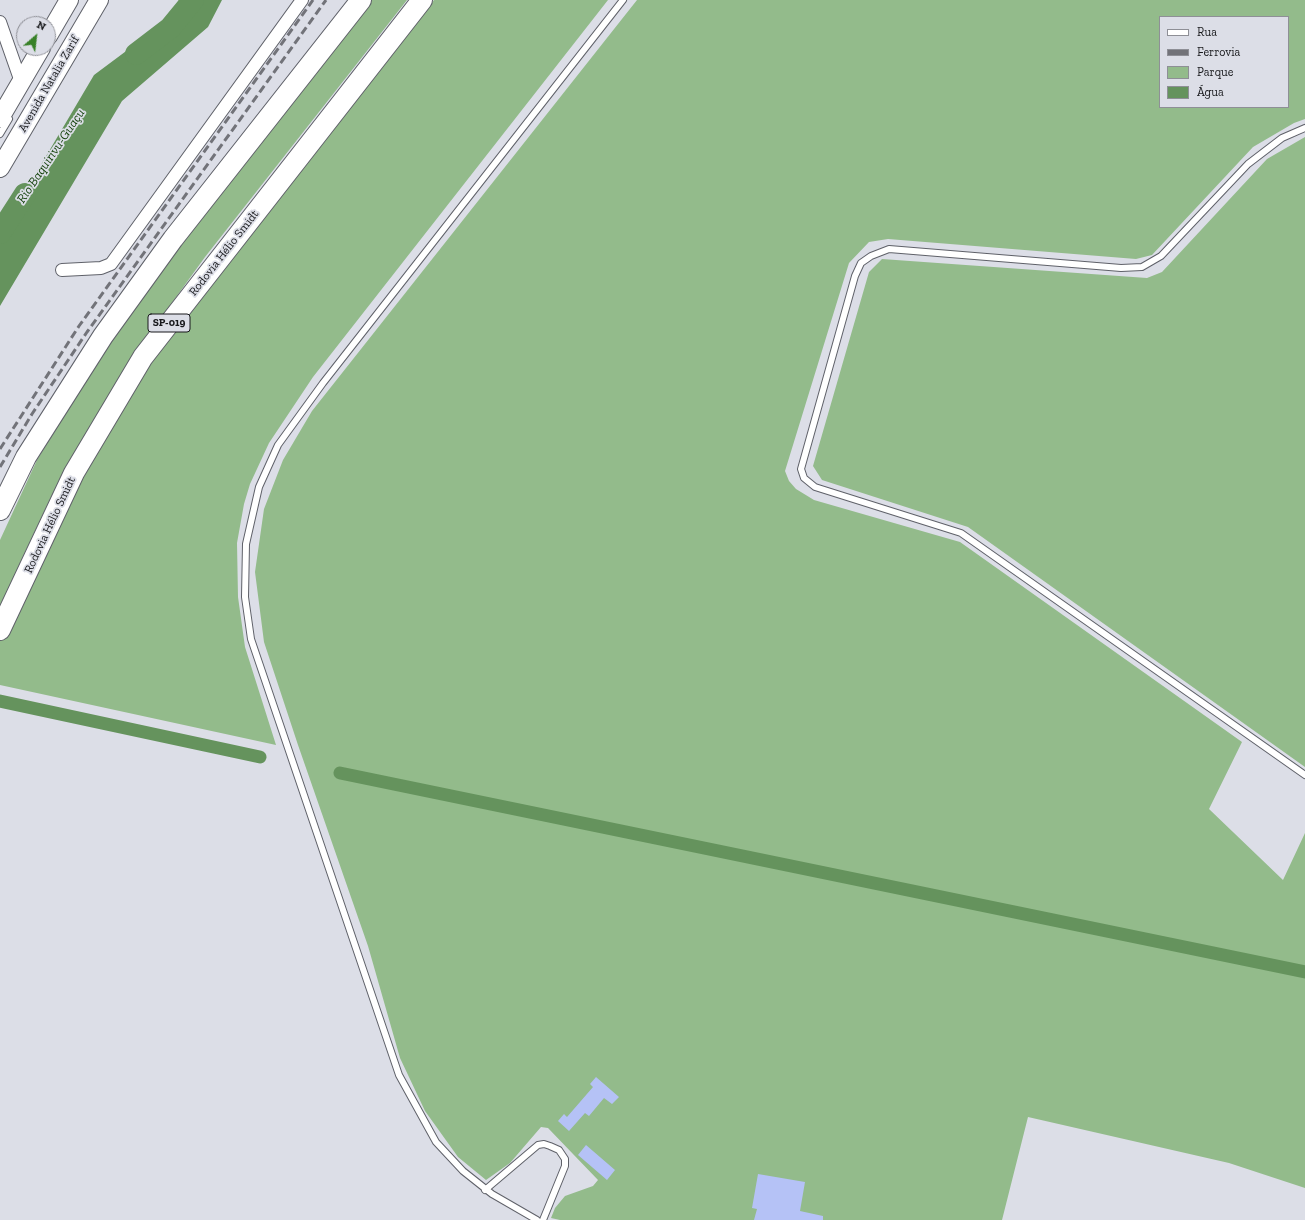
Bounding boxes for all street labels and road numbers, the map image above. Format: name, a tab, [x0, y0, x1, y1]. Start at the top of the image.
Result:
street label: Avenida Natalia Zarif	[16, 33, 82, 135]
street label: Rodovia Hélio Smidt	[186, 207, 262, 299]
road number: SP-019	[148, 314, 190, 332]
street label: Rodovia Hélio Smidt	[21, 474, 79, 576]

